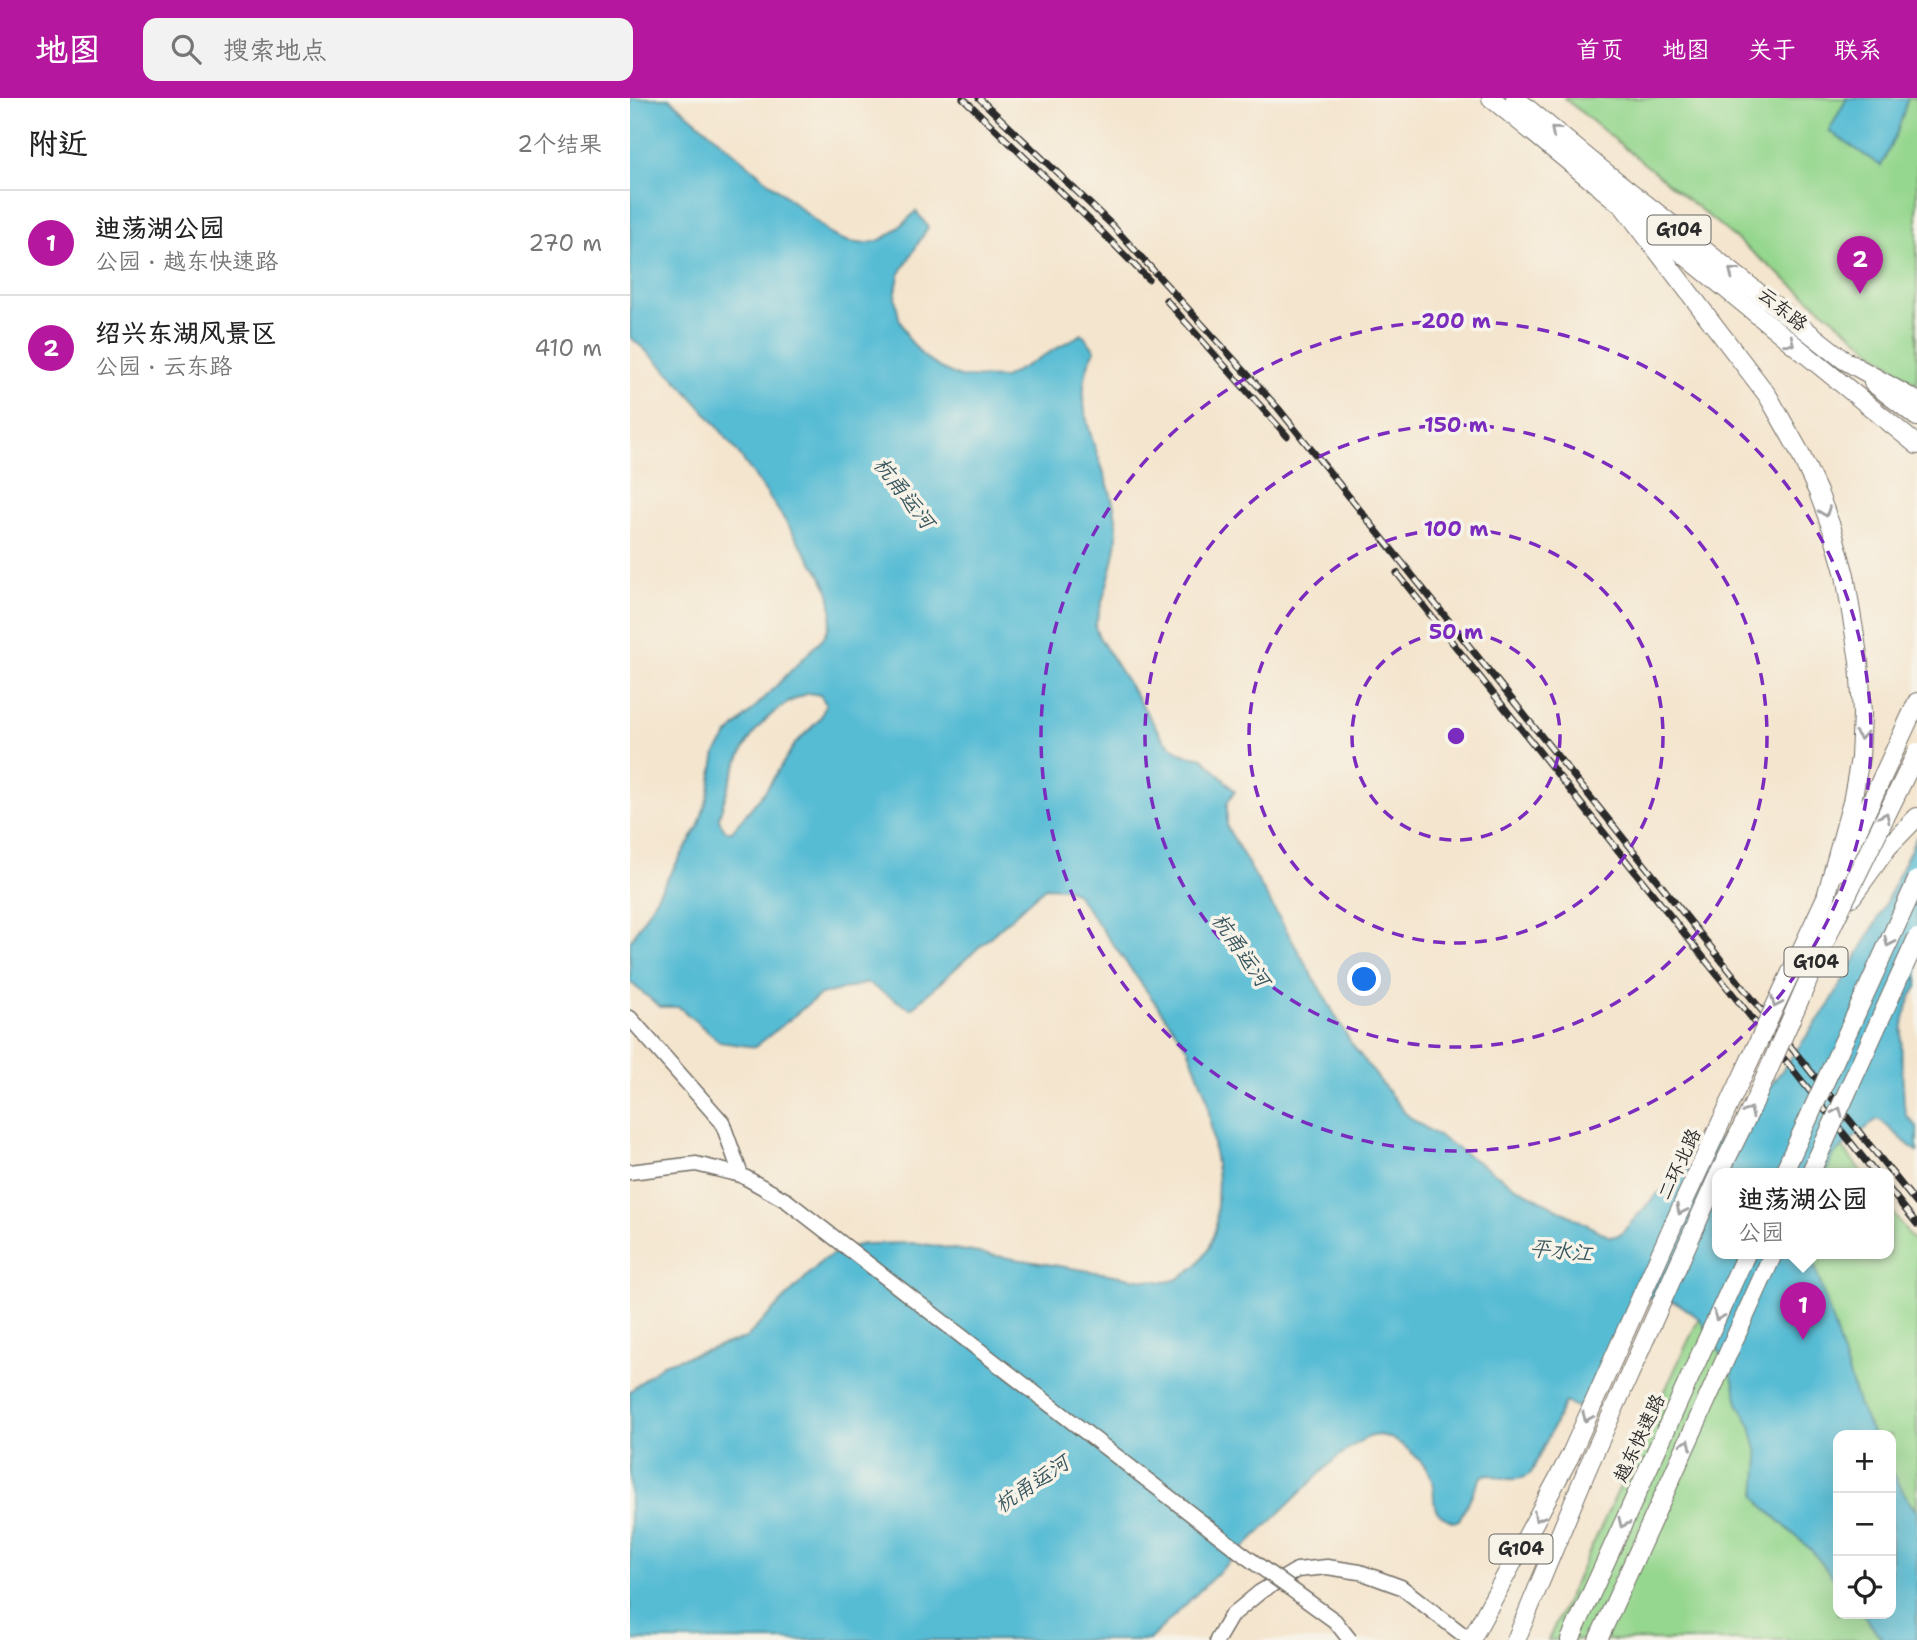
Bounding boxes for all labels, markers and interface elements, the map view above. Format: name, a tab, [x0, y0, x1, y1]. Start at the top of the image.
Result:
search box	[143, 18, 633, 81]
text: 地图	[35, 27, 101, 72]
icon: search	[167, 30, 205, 68]
text: 搜索地点	[223, 32, 327, 67]
text: 首页	[1576, 34, 1624, 66]
text: 地图	[1662, 34, 1710, 66]
text: 关于	[1748, 34, 1796, 66]
text: 联系	[1834, 34, 1882, 66]
text: 附近	[28, 123, 88, 164]
one-way arrow	[1550, 127, 1563, 139]
text: 2个结果	[517, 129, 602, 159]
text: 迪荡湖公园	[95, 210, 225, 245]
road number: G104	[1648, 216, 1710, 244]
text: 1	[46, 228, 56, 258]
text: 270 m	[528, 228, 602, 258]
pin: 2	[1837, 236, 1883, 294]
text: 公园 · 越东快速路	[95, 246, 278, 276]
one-way arrow	[1728, 268, 1740, 281]
street label: 云东路	[1753, 281, 1813, 337]
text: 200 m	[1421, 307, 1491, 335]
text: 绍兴东湖风景区	[95, 315, 277, 350]
text: 2	[43, 333, 59, 363]
text: 410 m	[534, 333, 602, 363]
one-way arrow	[1782, 333, 1794, 346]
text: 公园 · 云东路	[95, 351, 232, 381]
text: 150 m	[1424, 411, 1488, 439]
water label: 杭甬运河	[867, 451, 943, 537]
one-way arrow	[1817, 505, 1831, 517]
text: 100 m	[1424, 515, 1488, 543]
text: 50 m	[1429, 618, 1483, 646]
centre of rings	[1444, 724, 1468, 748]
one-way arrow	[1854, 730, 1869, 741]
one-way arrow	[1877, 812, 1891, 824]
water label: 杭甬运河	[1205, 908, 1278, 995]
one-way arrow	[1883, 935, 1897, 948]
road number: G104	[1784, 948, 1848, 976]
your location	[1347, 962, 1381, 996]
one-way arrow	[1770, 996, 1784, 1008]
one-way arrow	[1830, 1106, 1844, 1119]
one-way arrow	[1741, 1107, 1755, 1119]
street label: 二环北路	[1652, 1124, 1706, 1204]
popup	[1712, 1168, 1894, 1259]
text: 迪荡湖公园	[1738, 1181, 1868, 1216]
one-way arrow	[1675, 1203, 1689, 1215]
text: 公园	[1738, 1217, 1784, 1247]
water label: 平水江	[1528, 1234, 1595, 1268]
pin: 1	[1780, 1282, 1826, 1340]
one-way arrow	[1712, 1309, 1726, 1321]
street label: 越东快速路	[1608, 1390, 1670, 1486]
one-way arrow	[1581, 1410, 1595, 1422]
map controls	[1833, 1430, 1896, 1619]
button: +	[1833, 1430, 1896, 1493]
one-way arrow	[1679, 1439, 1693, 1451]
water label: 杭甬运河	[989, 1447, 1077, 1519]
button: −	[1833, 1493, 1896, 1556]
one-way arrow	[1533, 1510, 1546, 1522]
one-way arrow	[1617, 1516, 1631, 1528]
road number: G104	[1490, 1534, 1552, 1564]
button: locate	[1833, 1556, 1896, 1619]

